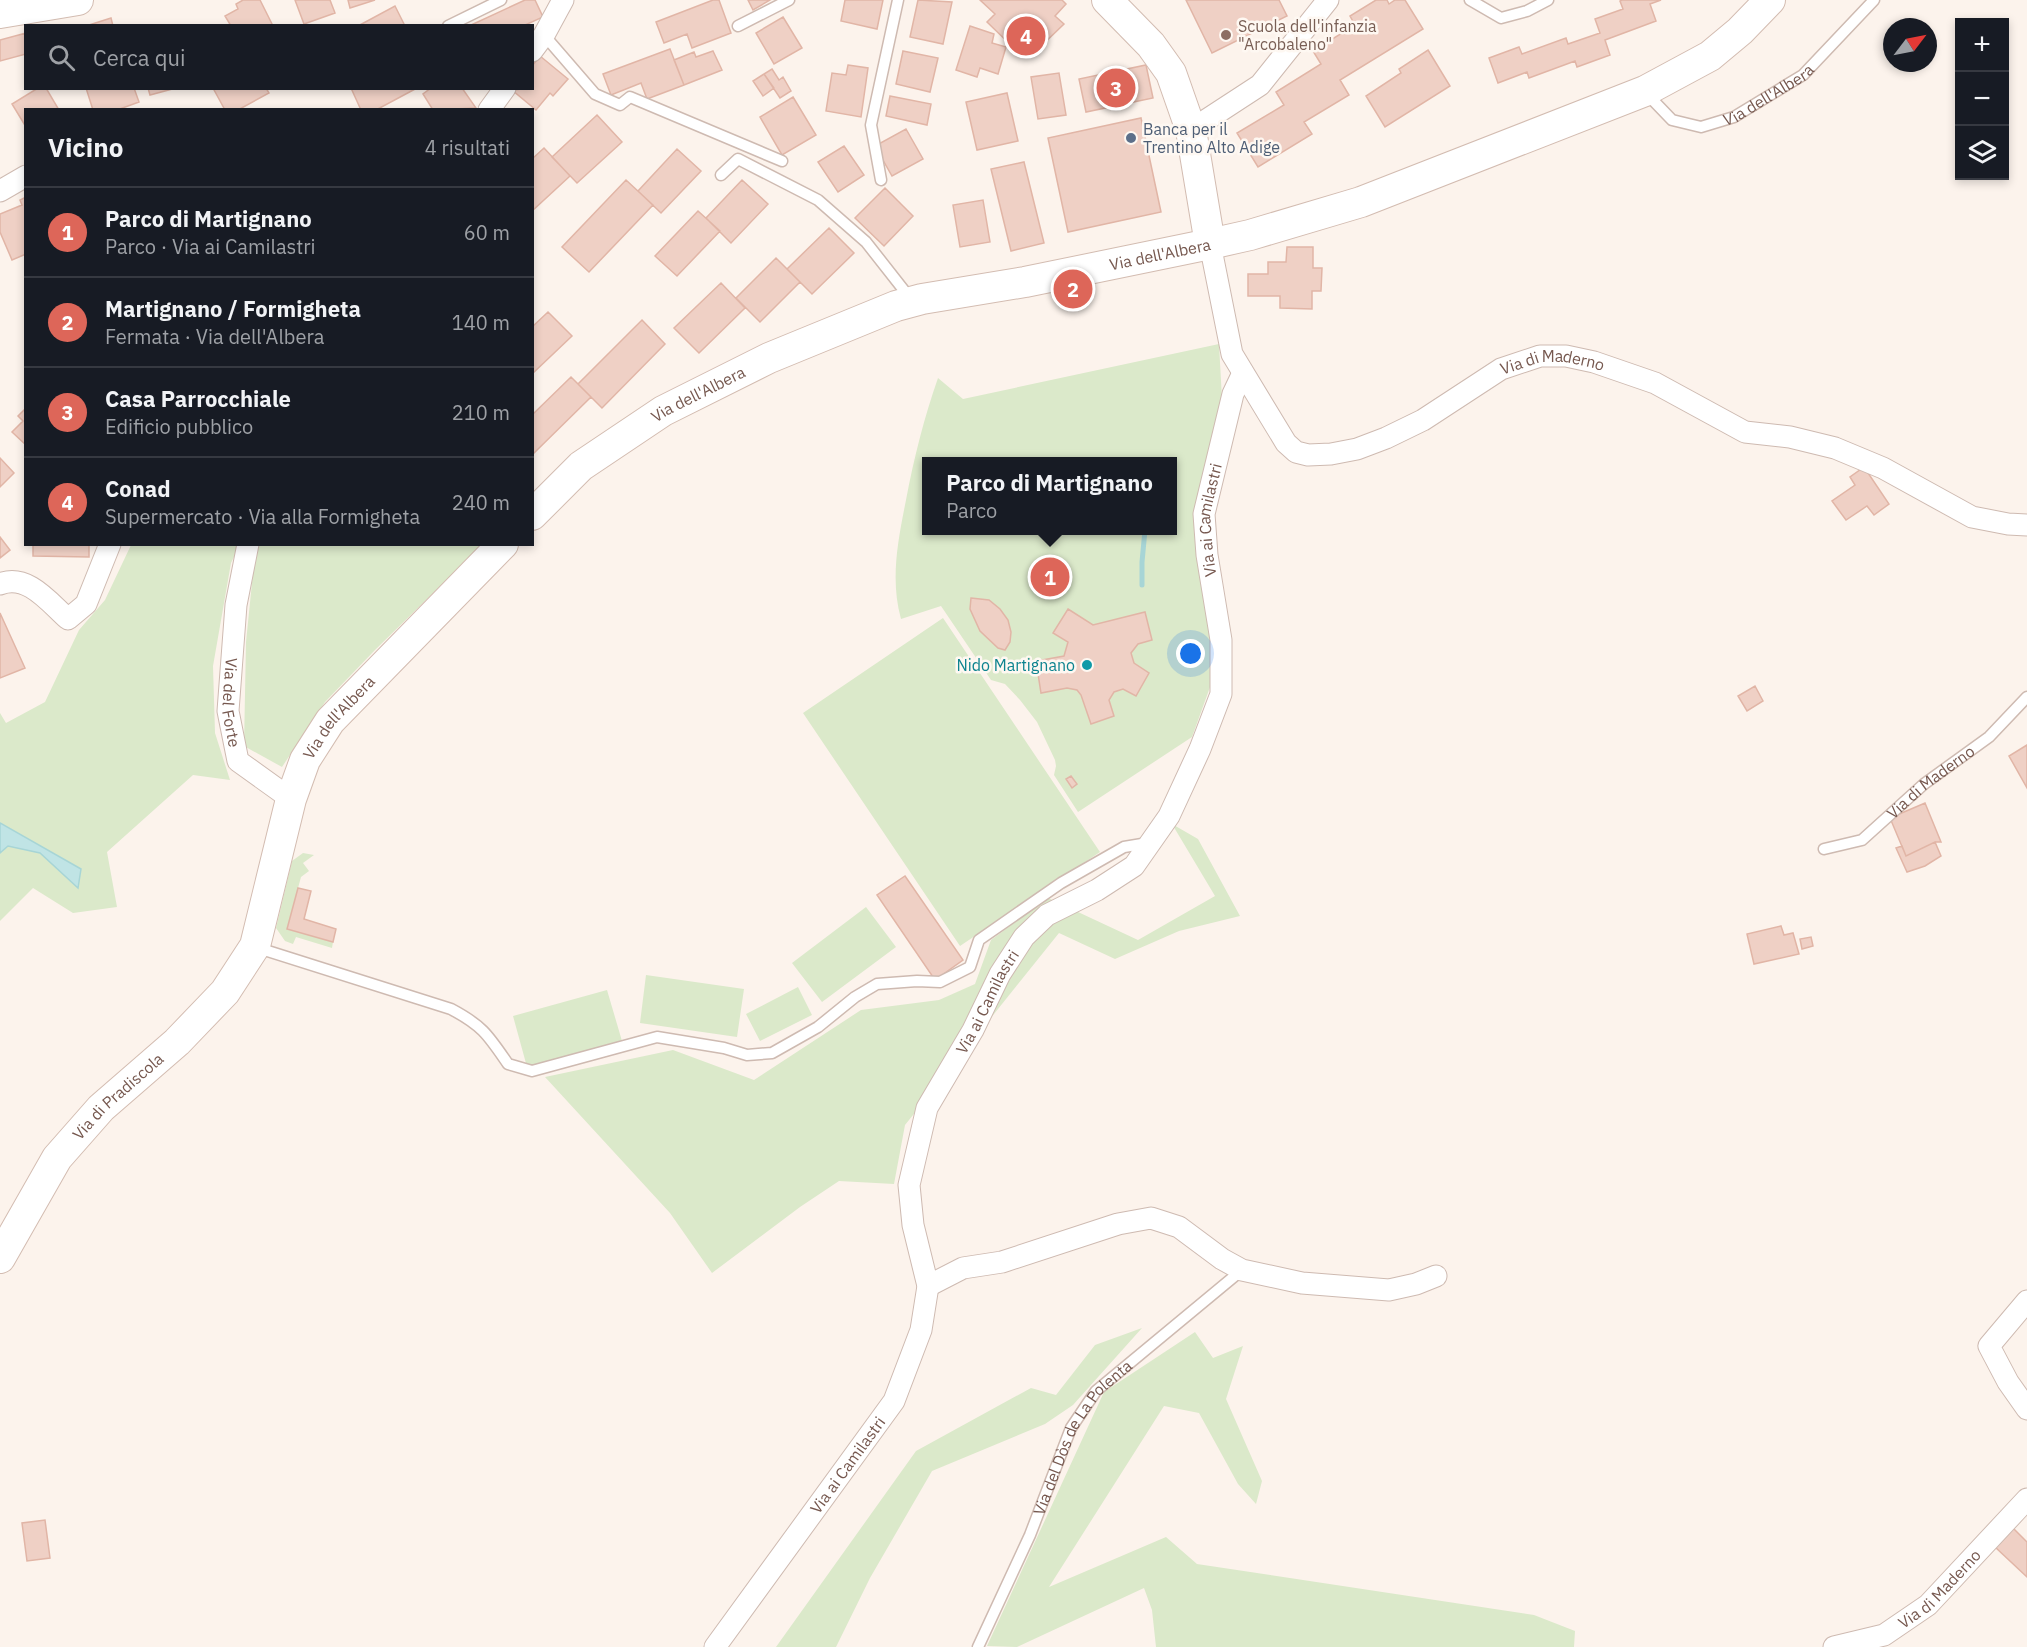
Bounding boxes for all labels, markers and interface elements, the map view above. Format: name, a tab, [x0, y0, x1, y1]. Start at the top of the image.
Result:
pin: 4	[1006, 14, 1046, 58]
place label: Scuola dell'infanzia "Arcobaleno"	[1238, 16, 1377, 54]
north arrow	[1883, 18, 1937, 72]
map controls	[1955, 18, 2009, 180]
button: +	[1955, 18, 2009, 72]
search box	[24, 24, 534, 90]
marker: Scuola dell'infanzia "Arcobaleno"	[1219, 28, 1233, 42]
icon: search	[45, 41, 78, 74]
text: Cerca qui	[93, 43, 185, 72]
street label: Via dell'Albera	[1721, 60, 1818, 130]
pin: 3	[1096, 66, 1136, 110]
button: −	[1955, 72, 2009, 126]
place label: Banca per il Trentino Alto Adige	[1143, 119, 1280, 157]
button: layers	[1955, 126, 2009, 180]
text: Vicino	[48, 130, 123, 164]
marker: Banca per il Trentino Alto Adige	[1124, 131, 1138, 145]
text: 4 risultati	[425, 134, 510, 161]
text: Parco di Martignano	[105, 204, 312, 233]
text: 1	[62, 219, 74, 246]
text: 60 m	[464, 219, 510, 246]
text: Parco · Via ai Camilastri	[105, 233, 316, 260]
street label: Via dell'Albera	[1108, 234, 1213, 274]
pin: 2	[1054, 266, 1092, 312]
text: Martignano / Formigheta	[105, 294, 361, 323]
text: 2	[62, 309, 74, 336]
text: 140 m	[452, 309, 510, 336]
text: Fermata · Via dell'Albera	[105, 323, 324, 350]
street label: Via di Maderno	[1498, 346, 1607, 379]
street label: Via dell'Albera	[647, 361, 749, 426]
text: Casa Parrocchiale	[105, 384, 291, 413]
text: 3	[62, 399, 74, 426]
text: 210 m	[452, 399, 510, 426]
text: Edificio pubblico	[105, 413, 253, 440]
popup	[922, 457, 1177, 535]
street label: Via ai Camilastri	[1194, 461, 1226, 578]
text: Parco di Martignano	[946, 468, 1153, 497]
text: Conad	[105, 474, 171, 503]
text: 4	[62, 489, 74, 516]
text: 240 m	[452, 489, 510, 516]
text: Parco	[946, 497, 997, 524]
text: Supermercato · Via alla Formigheta	[105, 503, 420, 530]
pin: 1	[1030, 554, 1070, 600]
your location	[1176, 639, 1205, 668]
place label: Nido Martignano	[956, 655, 1075, 675]
street label: Via del Forte	[218, 657, 245, 749]
marker: Nido Martignano	[1080, 658, 1094, 672]
street label: Via dell'Albera	[298, 671, 379, 763]
street label: Via di Maderno	[1882, 741, 1978, 823]
street label: Via ai Camilastri	[951, 946, 1023, 1057]
street label: Via di Pradiscola	[68, 1048, 168, 1144]
street label: Via del Dòs de La Polenta	[1029, 1355, 1136, 1518]
street label: Via ai Camilastri	[805, 1413, 889, 1517]
street label: Via di Maderno	[1894, 1545, 1985, 1632]

